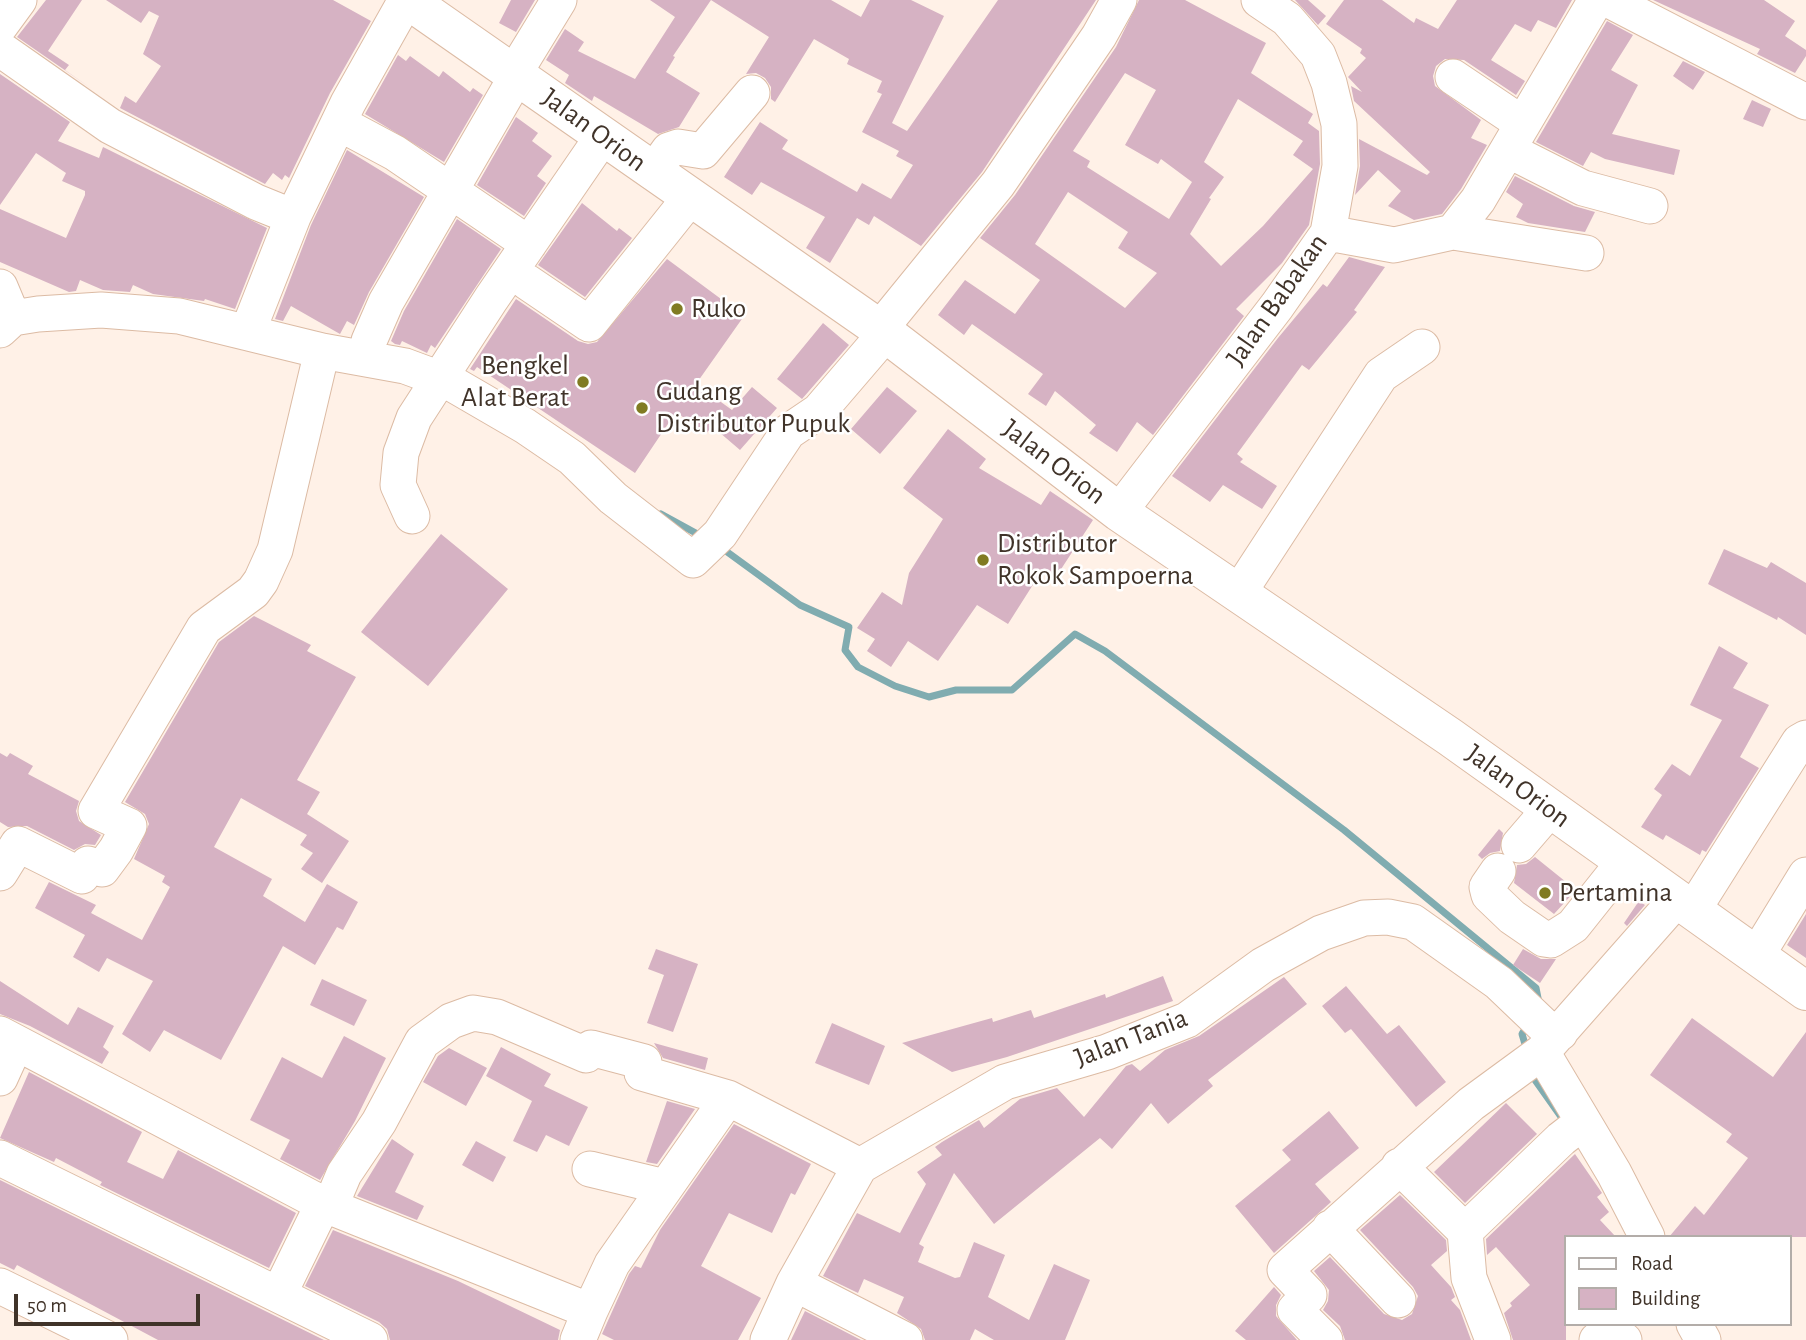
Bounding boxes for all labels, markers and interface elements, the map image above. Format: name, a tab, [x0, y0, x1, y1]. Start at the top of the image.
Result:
street label: Jalan Orion	[535, 81, 653, 179]
street label: Jalan Babakan	[1219, 227, 1335, 373]
place label: Ruko	[691, 292, 746, 326]
marker: Ruko	[669, 301, 685, 317]
place label: Bengkel Alat Berat	[461, 349, 569, 415]
marker: Bengkel Alat Berat	[575, 374, 591, 390]
place label: Gudang Distributor Pupuk	[656, 375, 850, 441]
marker: Gudang Distributor Pupuk	[634, 400, 650, 416]
street label: Jalan Orion	[995, 412, 1113, 512]
place label: Distributor Rokok Sampoerna	[997, 527, 1194, 593]
marker: Distributor Rokok Sampoerna	[975, 552, 991, 568]
street label: Jalan Orion	[1459, 737, 1577, 835]
place label: Pertamina	[1559, 876, 1672, 910]
marker: Pertamina	[1537, 885, 1553, 901]
street label: Jalan Tania	[1070, 1001, 1192, 1075]
legend	[1564, 1235, 1792, 1326]
text: Road	[1631, 1253, 1673, 1274]
scale bar	[18, 1280, 203, 1324]
text: Building	[1631, 1288, 1700, 1309]
text: 50 m	[27, 1295, 67, 1316]

